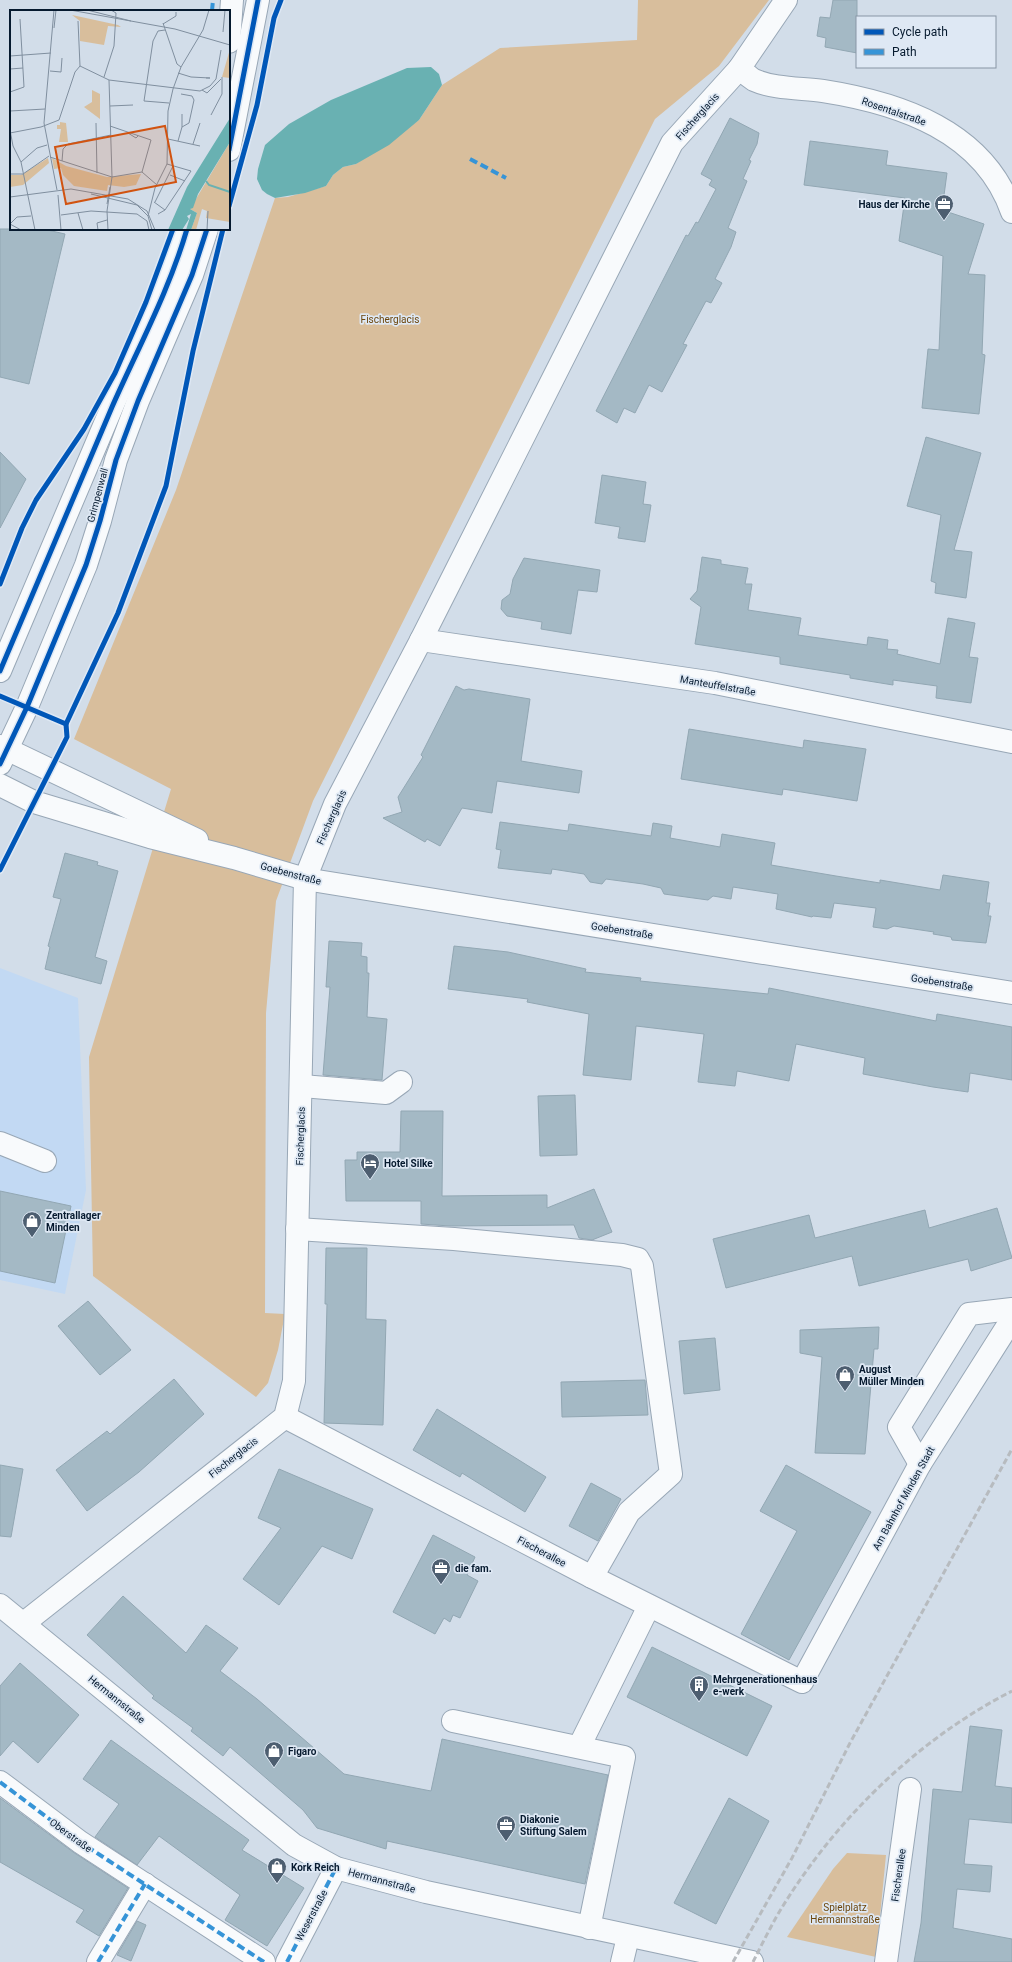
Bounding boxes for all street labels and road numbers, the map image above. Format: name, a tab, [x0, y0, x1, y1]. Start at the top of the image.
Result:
street label: Fischerglacis	[674, 91, 721, 142]
street label: Rosentalstraße	[860, 95, 927, 128]
street label: Grimpenwall	[85, 467, 110, 523]
street label: Manteuffelstraße	[679, 673, 757, 698]
street label: Fischerglacis	[314, 788, 348, 846]
street label: Goebenstraße	[259, 860, 323, 887]
street label: Goebenstraße	[590, 920, 654, 941]
street label: Goebenstraße	[910, 972, 974, 993]
street label: Fischerglacis	[294, 1106, 307, 1166]
street label: Fischerglacis	[207, 1435, 260, 1480]
street label: Am Bahnhof Minden Stadt	[870, 1444, 937, 1552]
street label: Fischerallee	[516, 1534, 568, 1569]
street label: Hermannstraße	[86, 1673, 147, 1726]
street label: Oberstraße	[47, 1816, 94, 1854]
street label: Fischerallee	[889, 1848, 908, 1902]
street label: Hermannstraße	[347, 1866, 417, 1895]
street label: Weserstraße	[293, 1888, 329, 1943]

